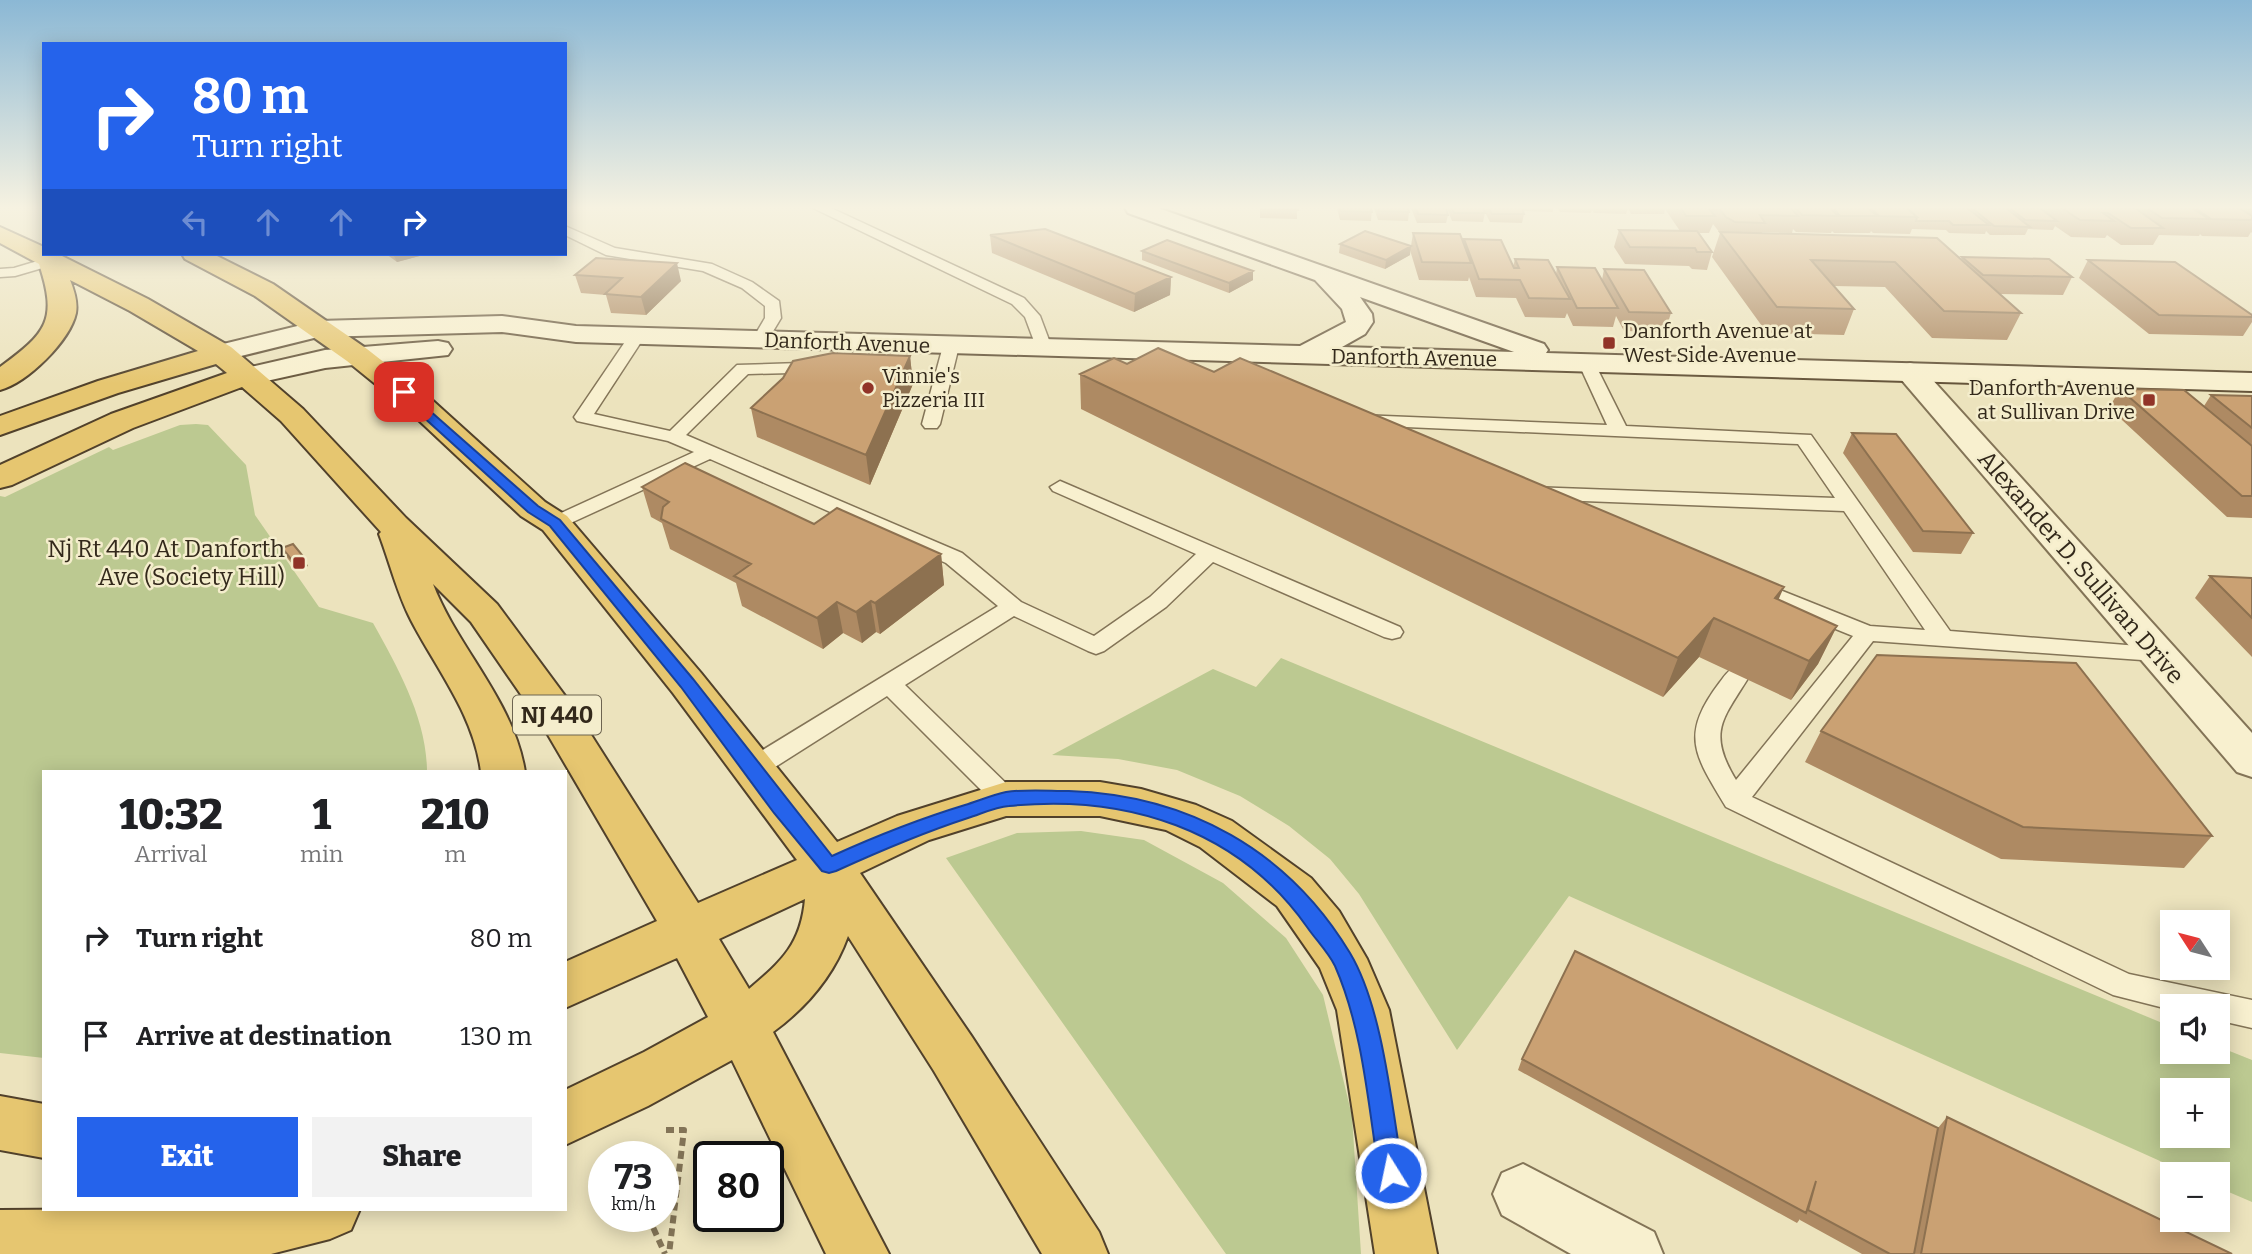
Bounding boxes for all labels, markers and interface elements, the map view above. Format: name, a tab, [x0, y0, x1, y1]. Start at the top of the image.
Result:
text: 80 m	[192, 67, 308, 126]
icon: right	[77, 70, 168, 161]
text: Turn right	[192, 127, 343, 165]
icon: left	[176, 203, 214, 241]
icon: ahead	[249, 203, 287, 241]
icon: ahead	[322, 203, 360, 241]
icon: right	[395, 203, 433, 241]
place label: Danforth Avenue at West Side Avenue	[1623, 318, 1813, 368]
street label: Danforth Avenue	[763, 327, 931, 359]
marker: Danforth Avenue at West Side Avenue	[1601, 335, 1617, 351]
street label: Danforth Avenue	[1331, 344, 1497, 372]
pin	[374, 362, 434, 422]
place label: Vinnie's Pizzeria III	[882, 363, 985, 413]
icon: arrive	[385, 373, 423, 411]
place label: Danforth Avenue at Sullivan Drive	[1969, 375, 2135, 425]
marker: Vinnie's Pizzeria III	[860, 380, 876, 396]
marker: Danforth Avenue at Sullivan Drive	[2141, 392, 2157, 408]
street label: Alexander D. Sullivan Drive	[1972, 445, 2190, 689]
place label: Nj Rt 440 At Danforth Ave (Society Hill)	[47, 535, 285, 591]
marker: Nj Rt 440 At Danforth Ave (Society Hill)	[291, 555, 307, 571]
road number: NJ 440	[513, 695, 601, 734]
text: 10:32	[119, 790, 223, 840]
text: 1	[312, 790, 331, 840]
text: 210	[421, 790, 490, 840]
text: Arrival	[135, 840, 207, 868]
text: min	[300, 840, 343, 868]
text: m	[444, 840, 466, 868]
north arrow	[2160, 910, 2230, 980]
map controls	[2160, 910, 2230, 1232]
icon: right	[77, 919, 115, 957]
text: Turn right	[136, 923, 263, 954]
text: 80 m	[470, 923, 532, 954]
button: sound	[2160, 994, 2230, 1064]
icon: arrive	[77, 1017, 115, 1055]
text: Arrive at destination	[136, 1021, 391, 1052]
text: 130 m	[460, 1021, 532, 1052]
button: +	[2160, 1078, 2230, 1148]
button: Exit	[77, 1117, 298, 1197]
button: Share	[312, 1117, 532, 1197]
position arrow	[1354, 1136, 1428, 1210]
speed limit sign: 80	[693, 1141, 784, 1232]
text: 73	[614, 1156, 653, 1198]
button: −	[2160, 1162, 2230, 1232]
text: km/h	[611, 1193, 656, 1215]

